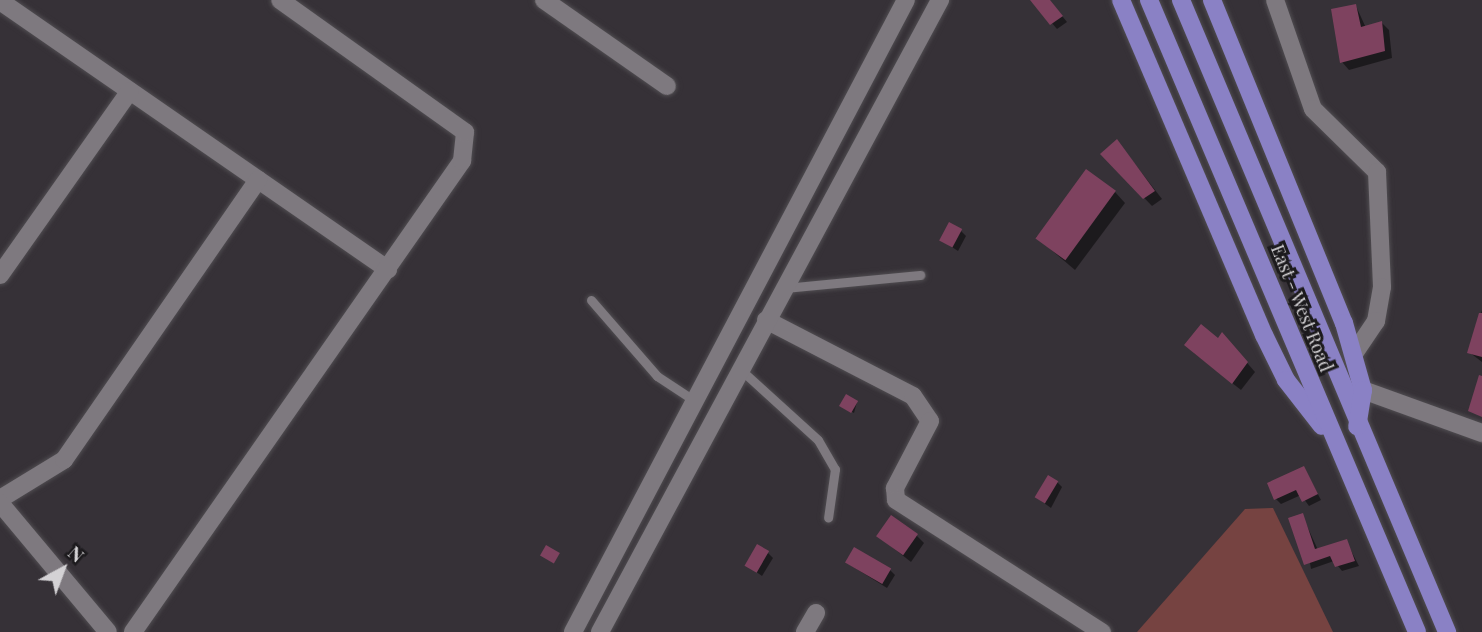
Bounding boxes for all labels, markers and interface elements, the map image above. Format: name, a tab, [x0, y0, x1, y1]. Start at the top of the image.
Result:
street label: East - West Road	[1266, 241, 1338, 375]
north arrow	[28, 534, 98, 604]
text: N	[63, 539, 90, 567]

